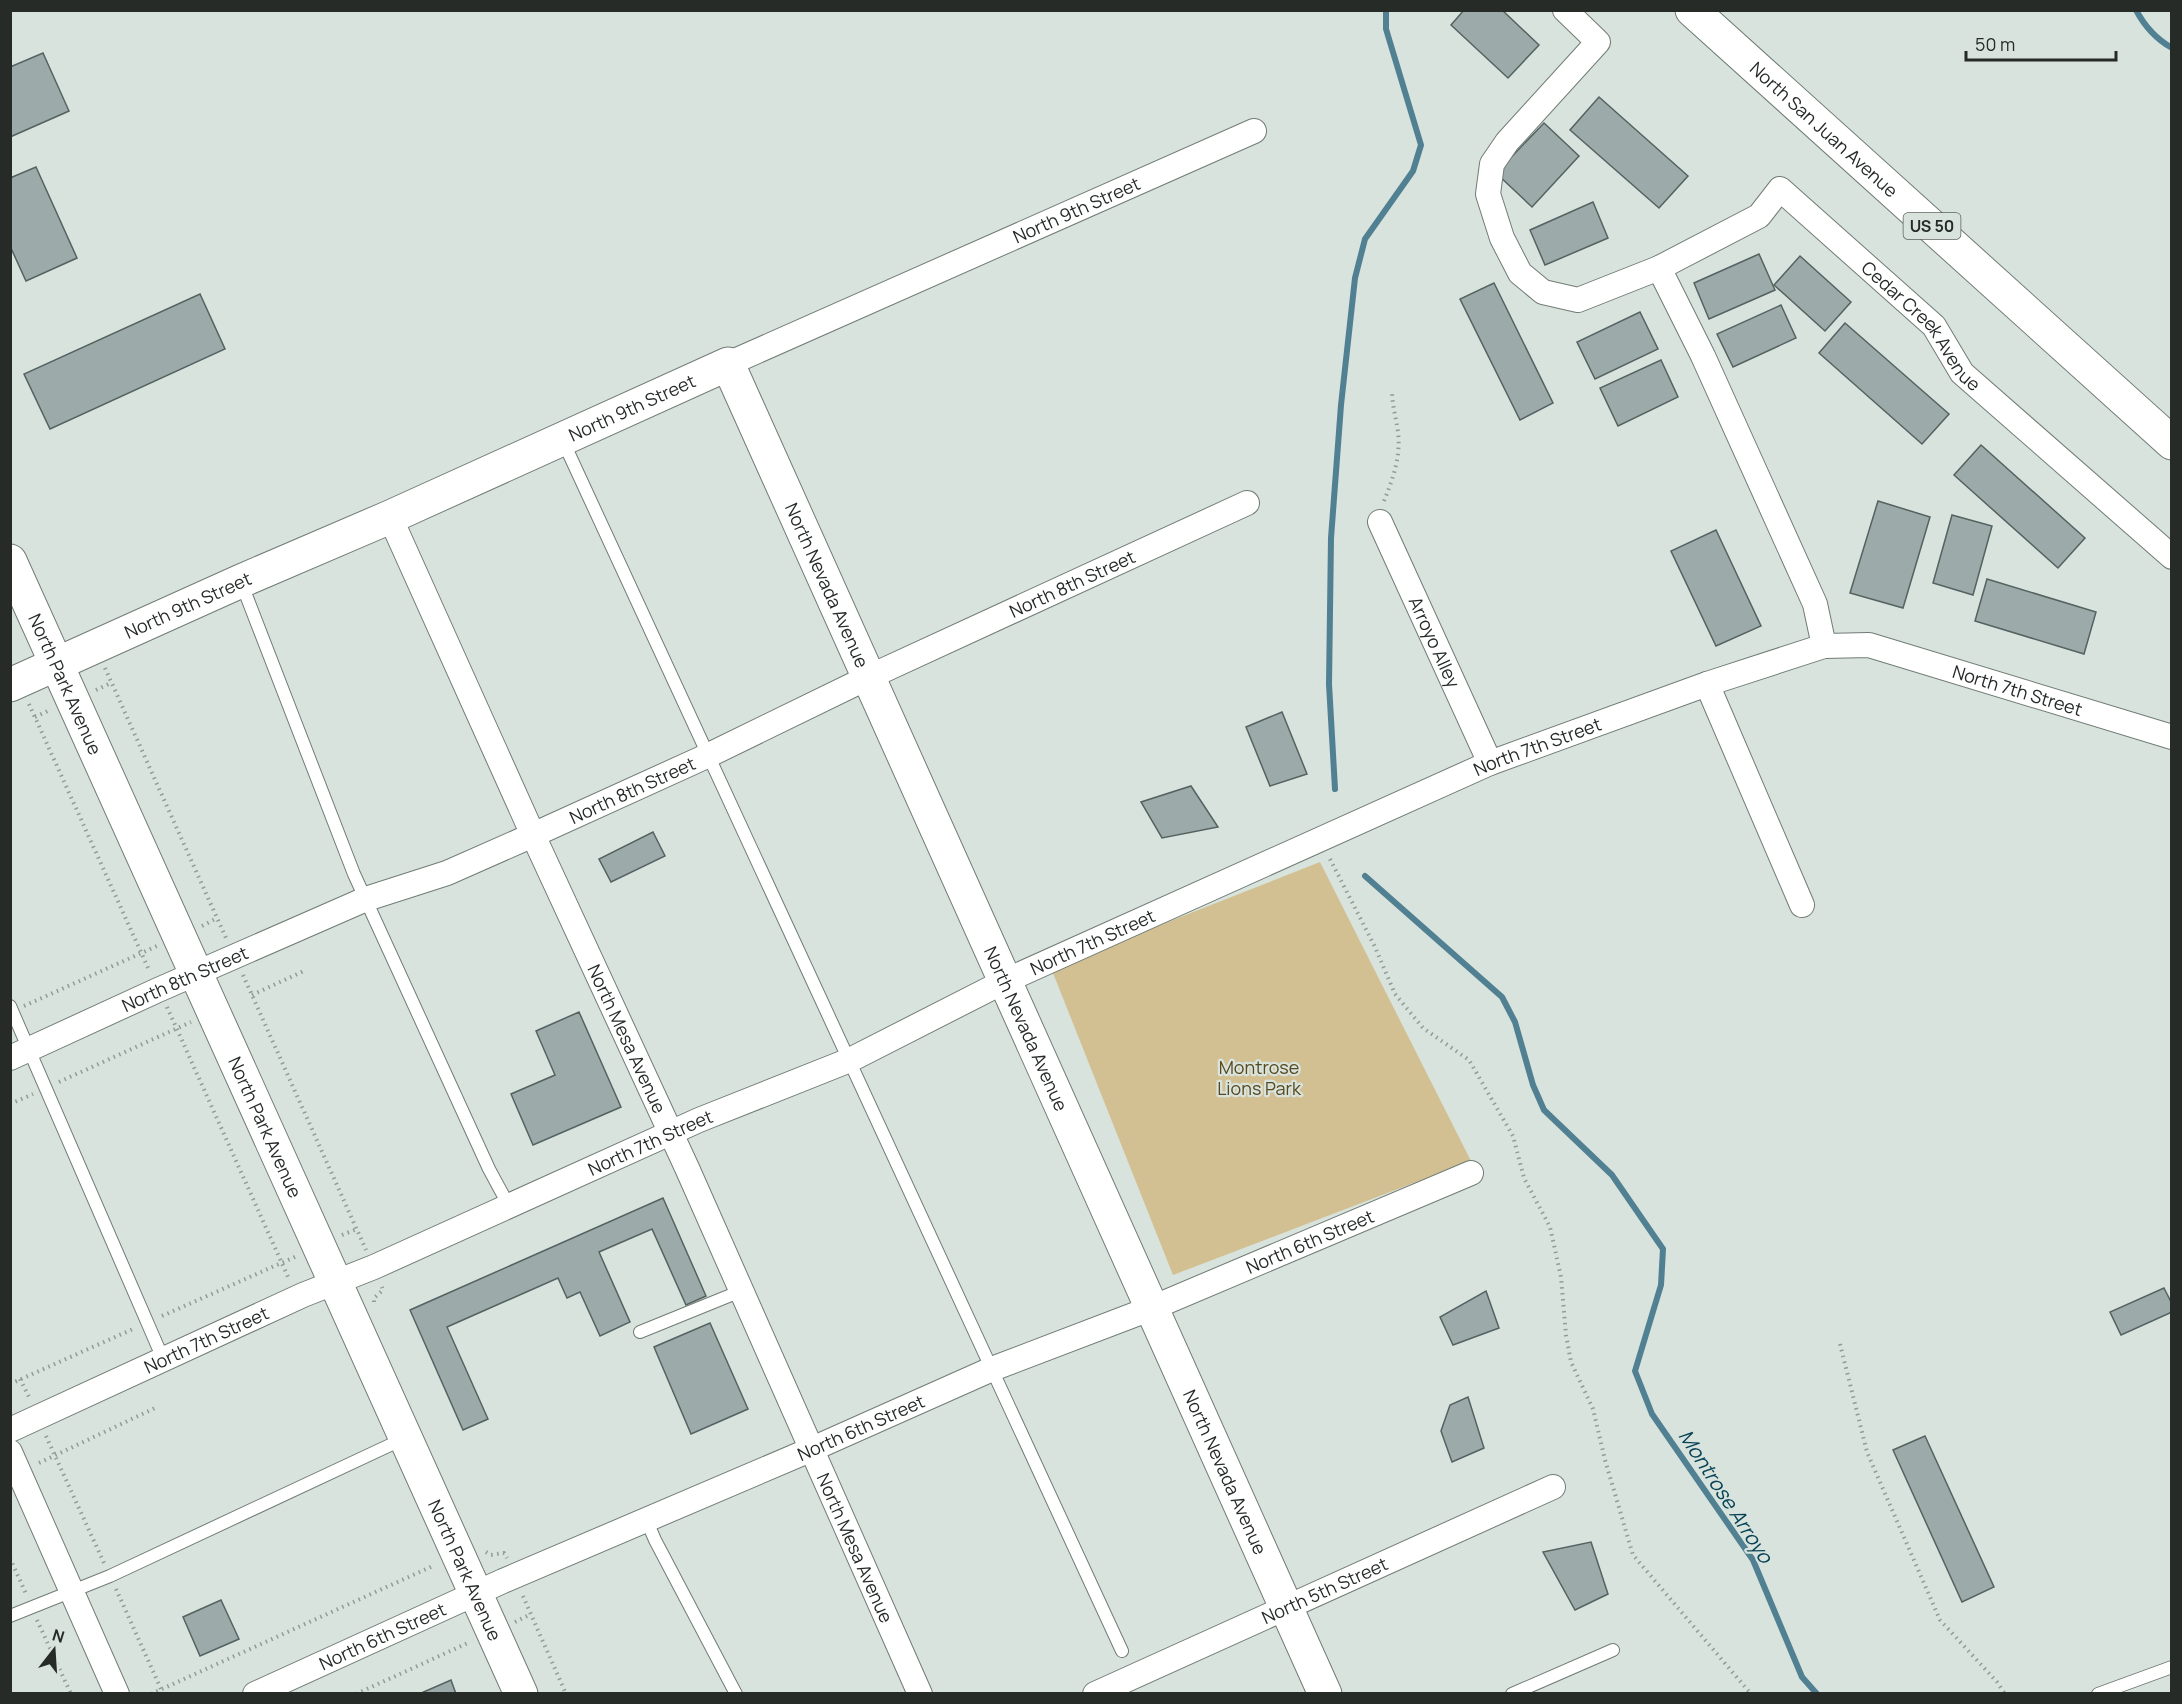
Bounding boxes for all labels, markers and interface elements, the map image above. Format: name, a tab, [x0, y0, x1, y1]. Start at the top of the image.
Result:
scale bar	[1966, 24, 2116, 62]
text: 50 m	[1975, 32, 2015, 56]
street label: North San Juan Avenue	[1745, 56, 1903, 202]
street label: North 9th Street	[1009, 171, 1144, 248]
road number: US 50	[1904, 213, 1960, 239]
street label: Cedar Creek Avenue	[1857, 255, 1986, 396]
street label: North 9th Street	[565, 368, 699, 447]
street label: North Nevada Avenue	[780, 499, 875, 671]
street label: North 8th Street	[1005, 544, 1139, 623]
street label: North 9th Street	[121, 566, 255, 644]
street label: Arroyo Alley	[1404, 593, 1466, 692]
street label: North Park Avenue	[23, 610, 108, 758]
street label: North 7th Street	[1950, 659, 2085, 721]
street label: North 7th Street	[1470, 712, 1604, 781]
street label: North 8th Street	[565, 751, 699, 829]
street label: North 7th Street	[1026, 903, 1159, 980]
street label: North 8th Street	[118, 940, 252, 1017]
street label: North Nevada Avenue	[979, 942, 1074, 1115]
street label: North Mesa Avenue	[582, 960, 672, 1117]
street label: North Park Avenue	[223, 1053, 308, 1201]
park label: Montrose Lions Park	[1217, 1055, 1302, 1100]
street label: North 7th Street	[584, 1104, 716, 1181]
street label: North 6th Street	[1242, 1204, 1377, 1279]
street label: North 7th Street	[140, 1301, 272, 1379]
street label: North Nevada Avenue	[1178, 1386, 1273, 1558]
street label: North 6th Street	[794, 1389, 928, 1466]
water label: Montrose Arroyo	[1673, 1424, 1780, 1569]
street label: North Mesa Avenue	[812, 1469, 899, 1627]
street label: North Park Avenue	[423, 1496, 507, 1644]
street label: North 5th Street	[1258, 1551, 1391, 1629]
street label: North 6th Street	[315, 1597, 450, 1675]
north arrow	[24, 1620, 84, 1680]
text: N	[50, 1623, 67, 1648]

